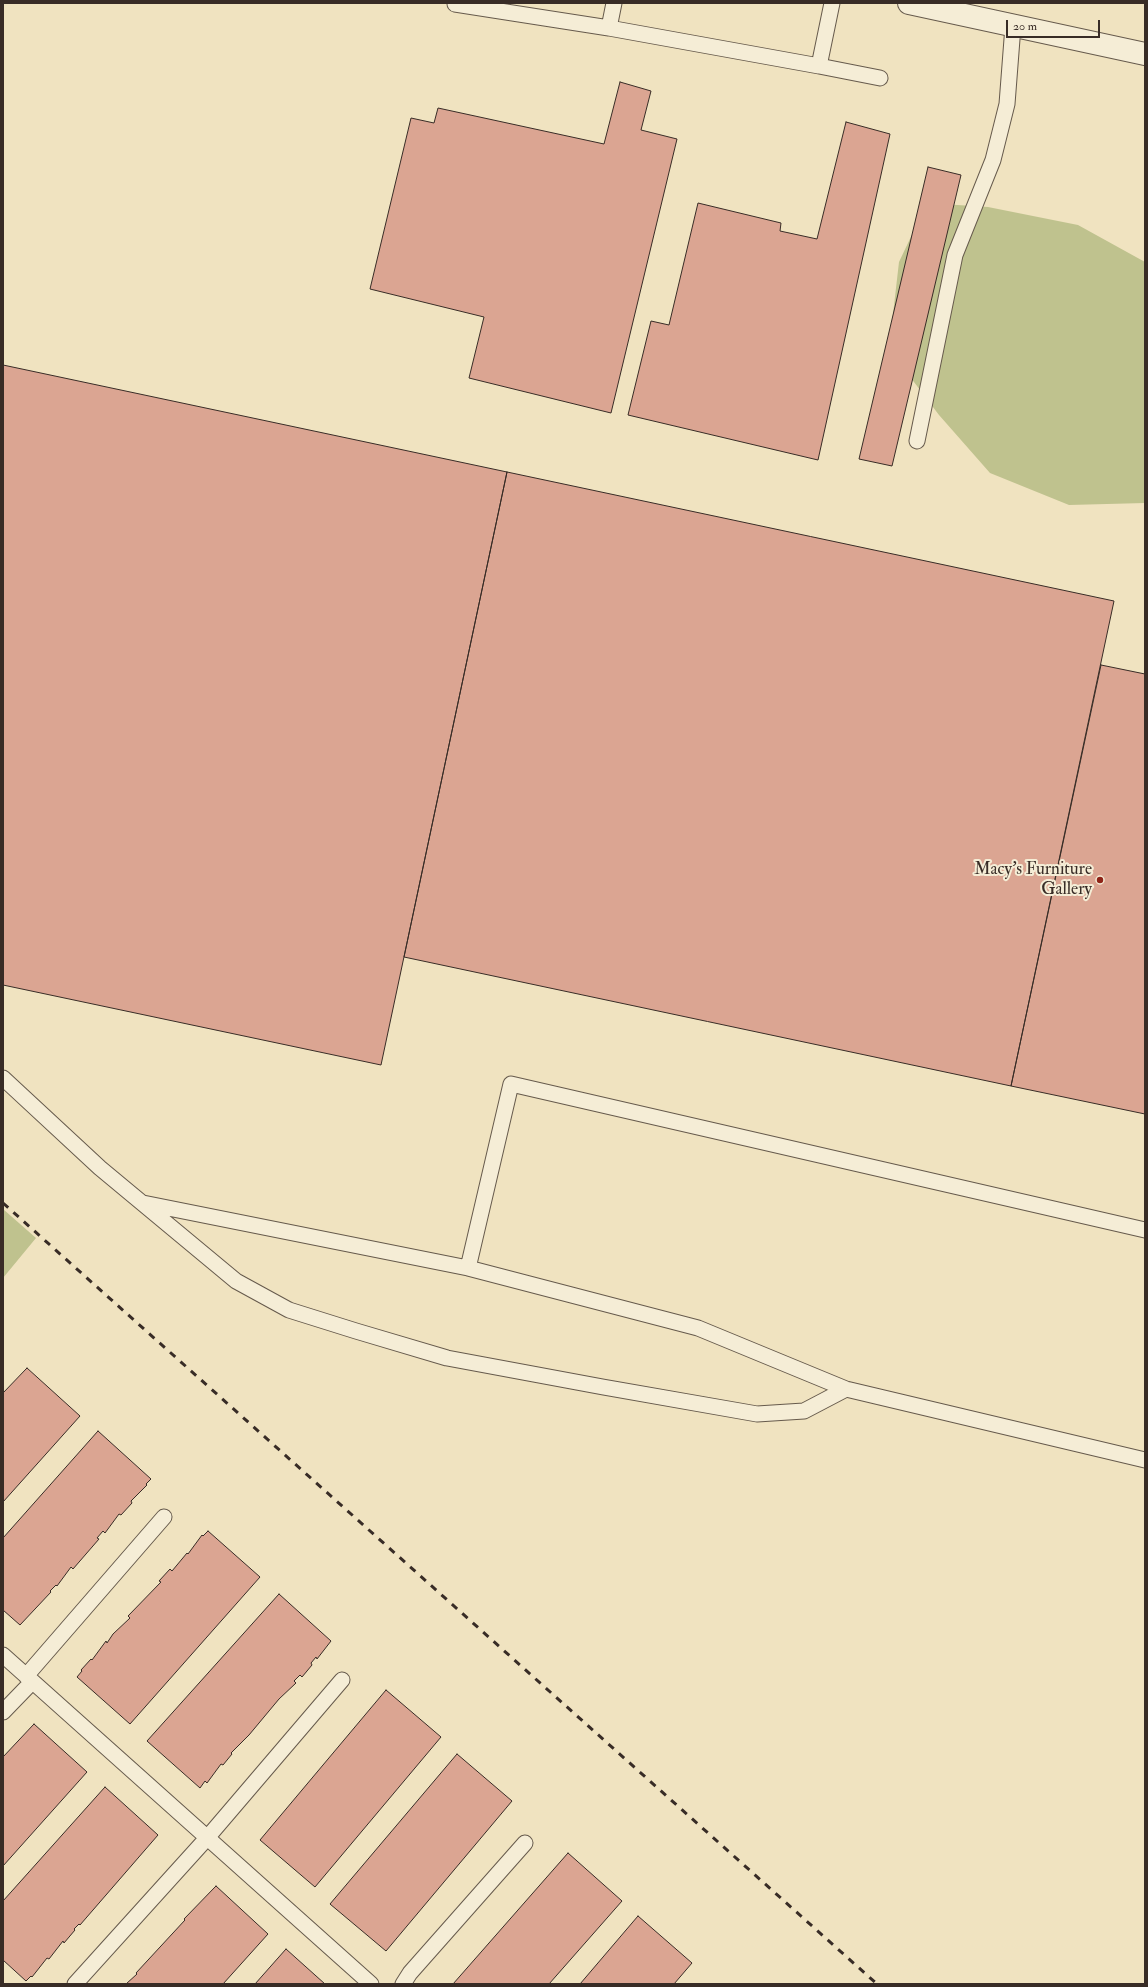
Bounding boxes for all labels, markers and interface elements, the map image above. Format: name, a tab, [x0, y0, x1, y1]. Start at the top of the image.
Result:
scale bar	[1008, 12, 1102, 38]
text: 20 m	[1013, 19, 1037, 34]
place label: Macy's Furniture Gallery	[974, 860, 1092, 900]
marker: Macy's Furniture Gallery	[1095, 875, 1105, 885]

